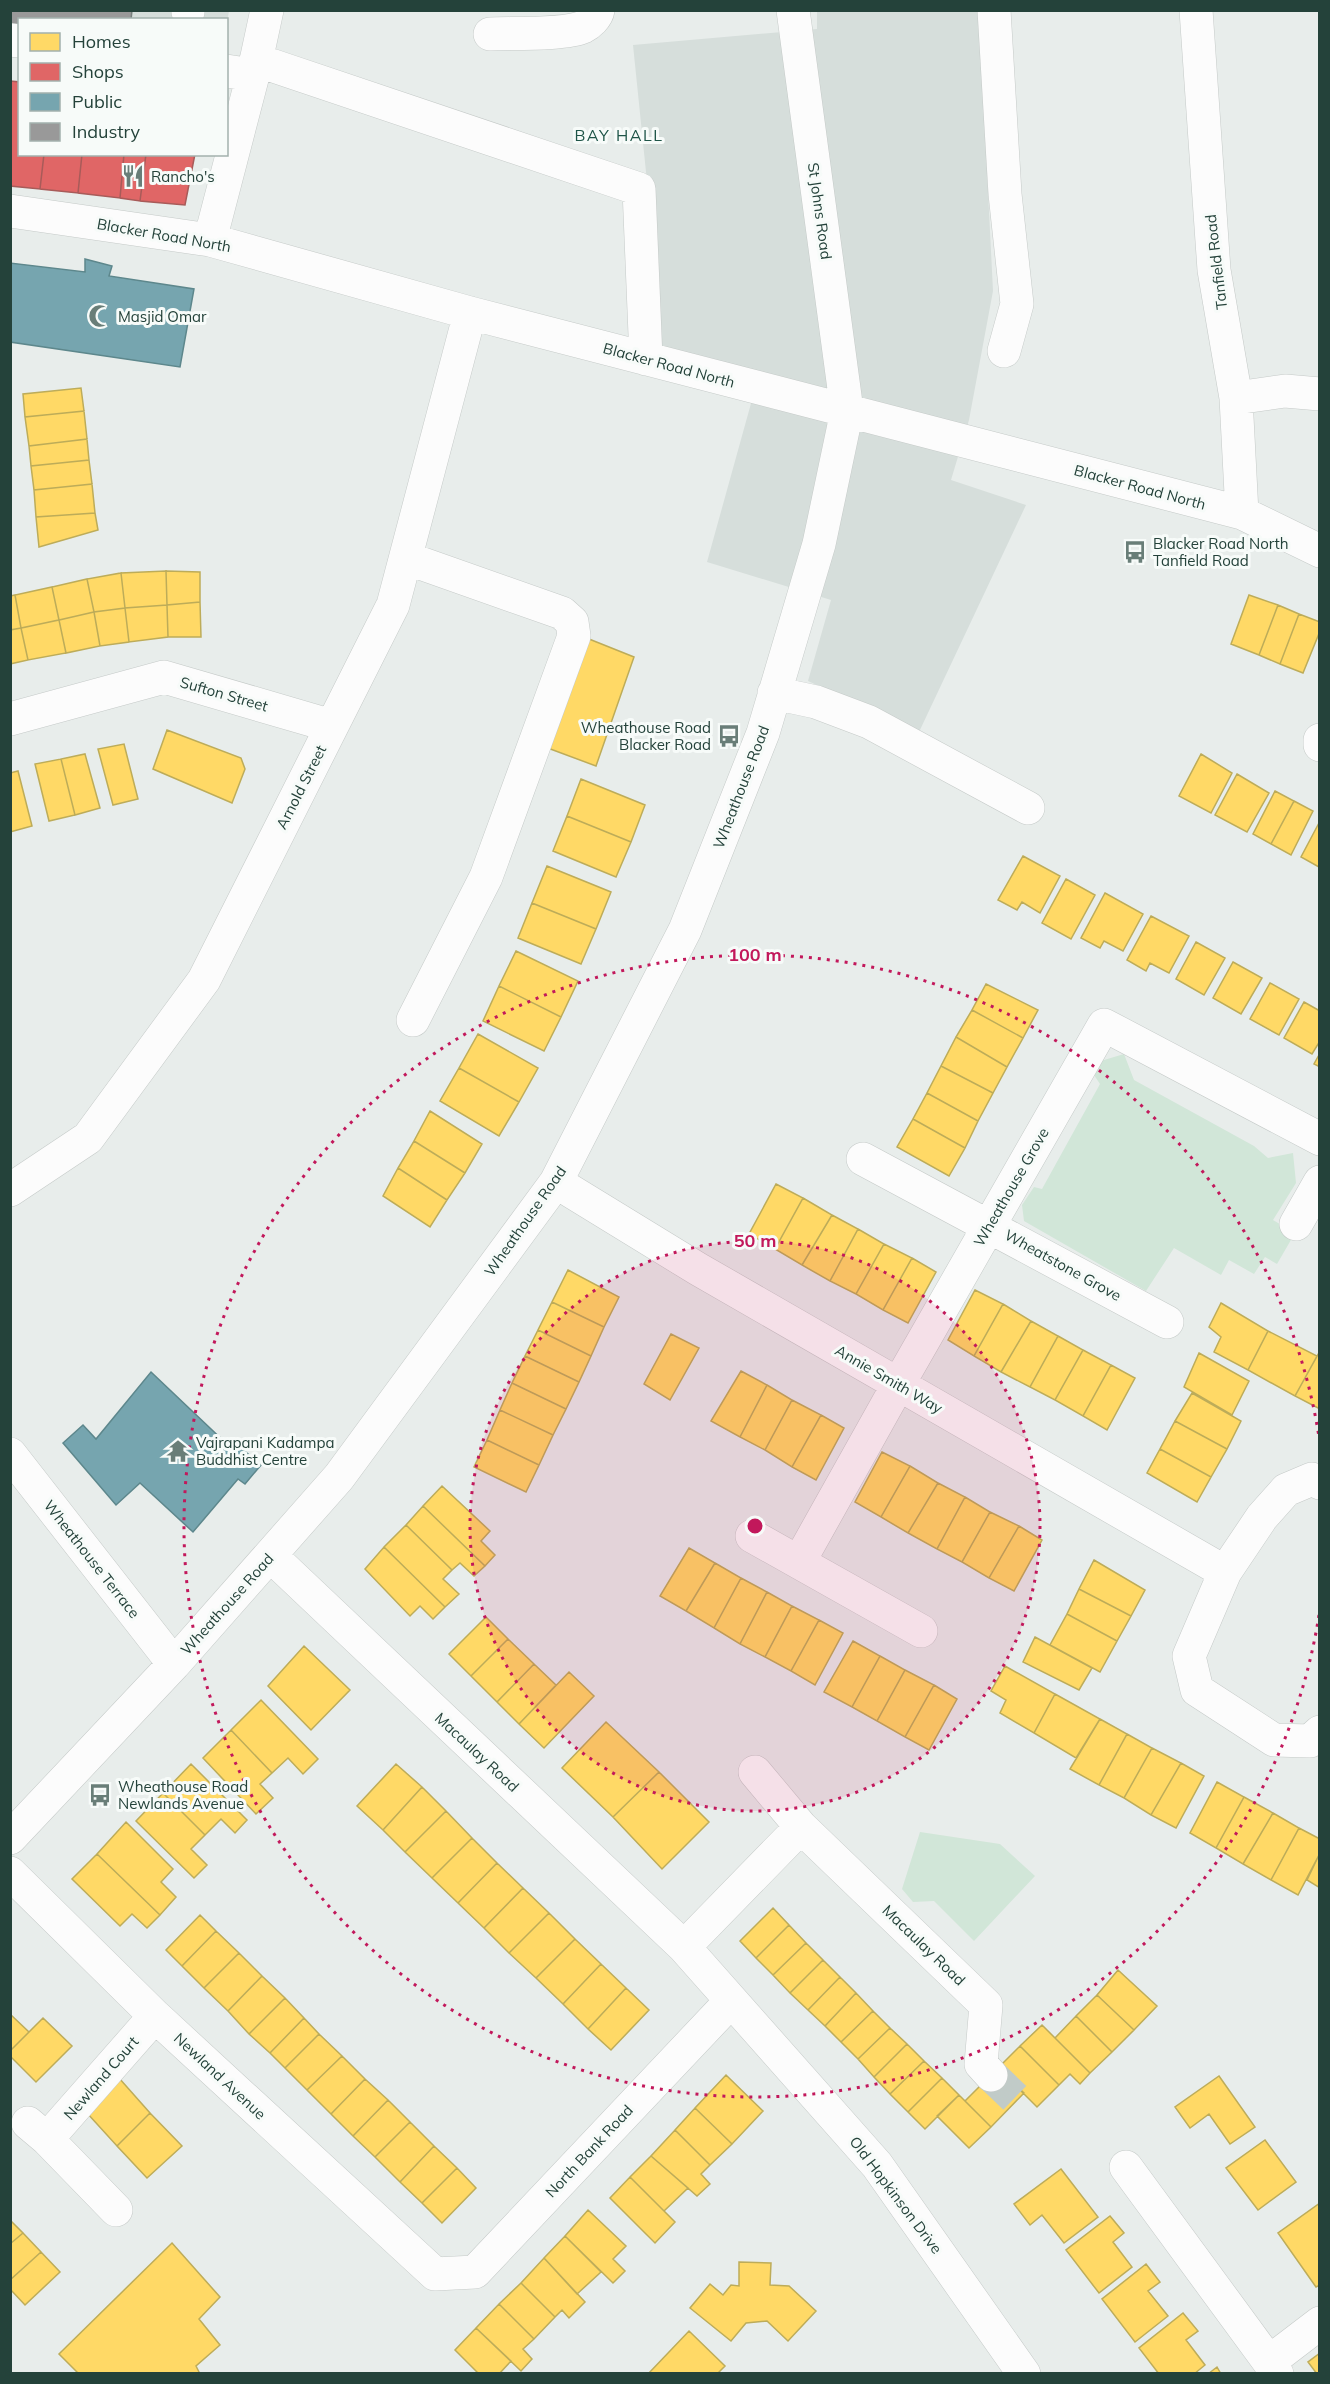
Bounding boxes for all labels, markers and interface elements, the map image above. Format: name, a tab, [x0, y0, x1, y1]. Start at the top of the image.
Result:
legend	[18, 18, 228, 156]
text: Homes	[72, 30, 131, 53]
text: Shops	[72, 60, 124, 83]
text: Public	[72, 90, 122, 113]
text: Industry	[72, 120, 141, 143]
district label: BAY HALL	[575, 125, 663, 145]
street label: St Johns Road	[804, 161, 836, 261]
restaurant icon: Rancho's	[120, 163, 146, 189]
place label: Rancho's	[151, 167, 215, 186]
street label: Tanfield Road	[1201, 213, 1231, 311]
street label: Blacker Road North	[96, 214, 232, 256]
mosque icon: Masjid Omar	[87, 303, 113, 329]
place label: Masjid Omar	[118, 307, 207, 326]
street label: Blacker Road North	[601, 338, 737, 392]
street label: Blacker Road North	[1072, 460, 1208, 514]
place label: Blacker Road North Tanfield Road	[1153, 534, 1289, 570]
bus stop icon: Blacker Road North Tanfield Road	[1122, 539, 1148, 565]
street label: Sufton Street	[178, 672, 270, 716]
place label: Wheathouse Road Blacker Road	[581, 718, 711, 754]
street label: Wheathouse Road	[709, 723, 773, 851]
bus stop icon: Wheathouse Road Blacker Road	[716, 723, 742, 749]
street label: Arnold Street	[272, 742, 330, 832]
text: 100 m	[728, 943, 782, 966]
street label: Wheathouse Grove	[969, 1124, 1053, 1250]
street label: Wheathouse Road	[480, 1162, 570, 1280]
street label: Wheatstone Grove	[1001, 1225, 1125, 1305]
text: 50 m	[734, 1229, 776, 1252]
street label: Annie Smith Way	[832, 1341, 946, 1417]
place label: Vajrapani Kadampa Buddhist Centre	[196, 1433, 335, 1469]
temple icon: Vajrapani Kadampa Buddhist Centre	[165, 1438, 191, 1464]
street label: Wheathouse Terrace	[40, 1496, 144, 1622]
centre of rings	[745, 1516, 765, 1536]
street label: Wheathouse Road	[176, 1549, 278, 1659]
street label: Macaulay Road	[431, 1708, 523, 1796]
place label: Wheathouse Road Newlands Avenue	[118, 1777, 248, 1813]
bus stop icon: Wheathouse Road Newlands Avenue	[87, 1782, 113, 1808]
street label: Macaulay Road	[879, 1901, 969, 1989]
street label: Newland Avenue	[170, 2029, 270, 2123]
street label: Newland Court	[60, 2032, 142, 2124]
street label: North Bank Road	[541, 2101, 637, 2201]
street label: Old Hopkinson Drive	[846, 2133, 946, 2257]

